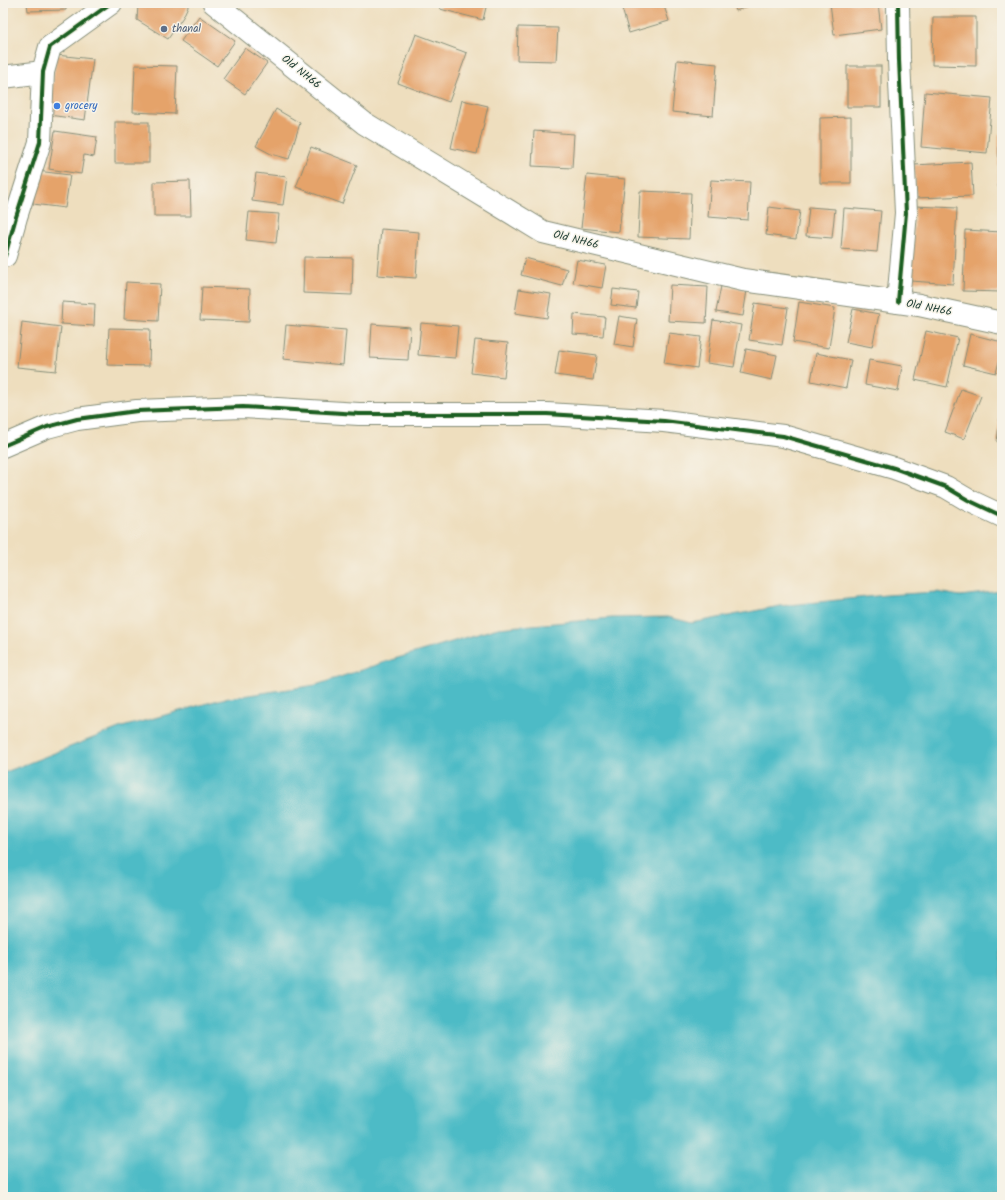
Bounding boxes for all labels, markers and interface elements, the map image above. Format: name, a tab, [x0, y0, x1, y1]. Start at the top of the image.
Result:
place label: thanal	[172, 20, 201, 38]
marker: thanal	[159, 24, 169, 34]
street label: Old NH66	[277, 50, 325, 94]
place label: grocery	[64, 97, 98, 115]
marker: grocery	[52, 101, 62, 111]
street label: Old NH66	[551, 226, 601, 254]
street label: Old NH66	[905, 295, 953, 321]

